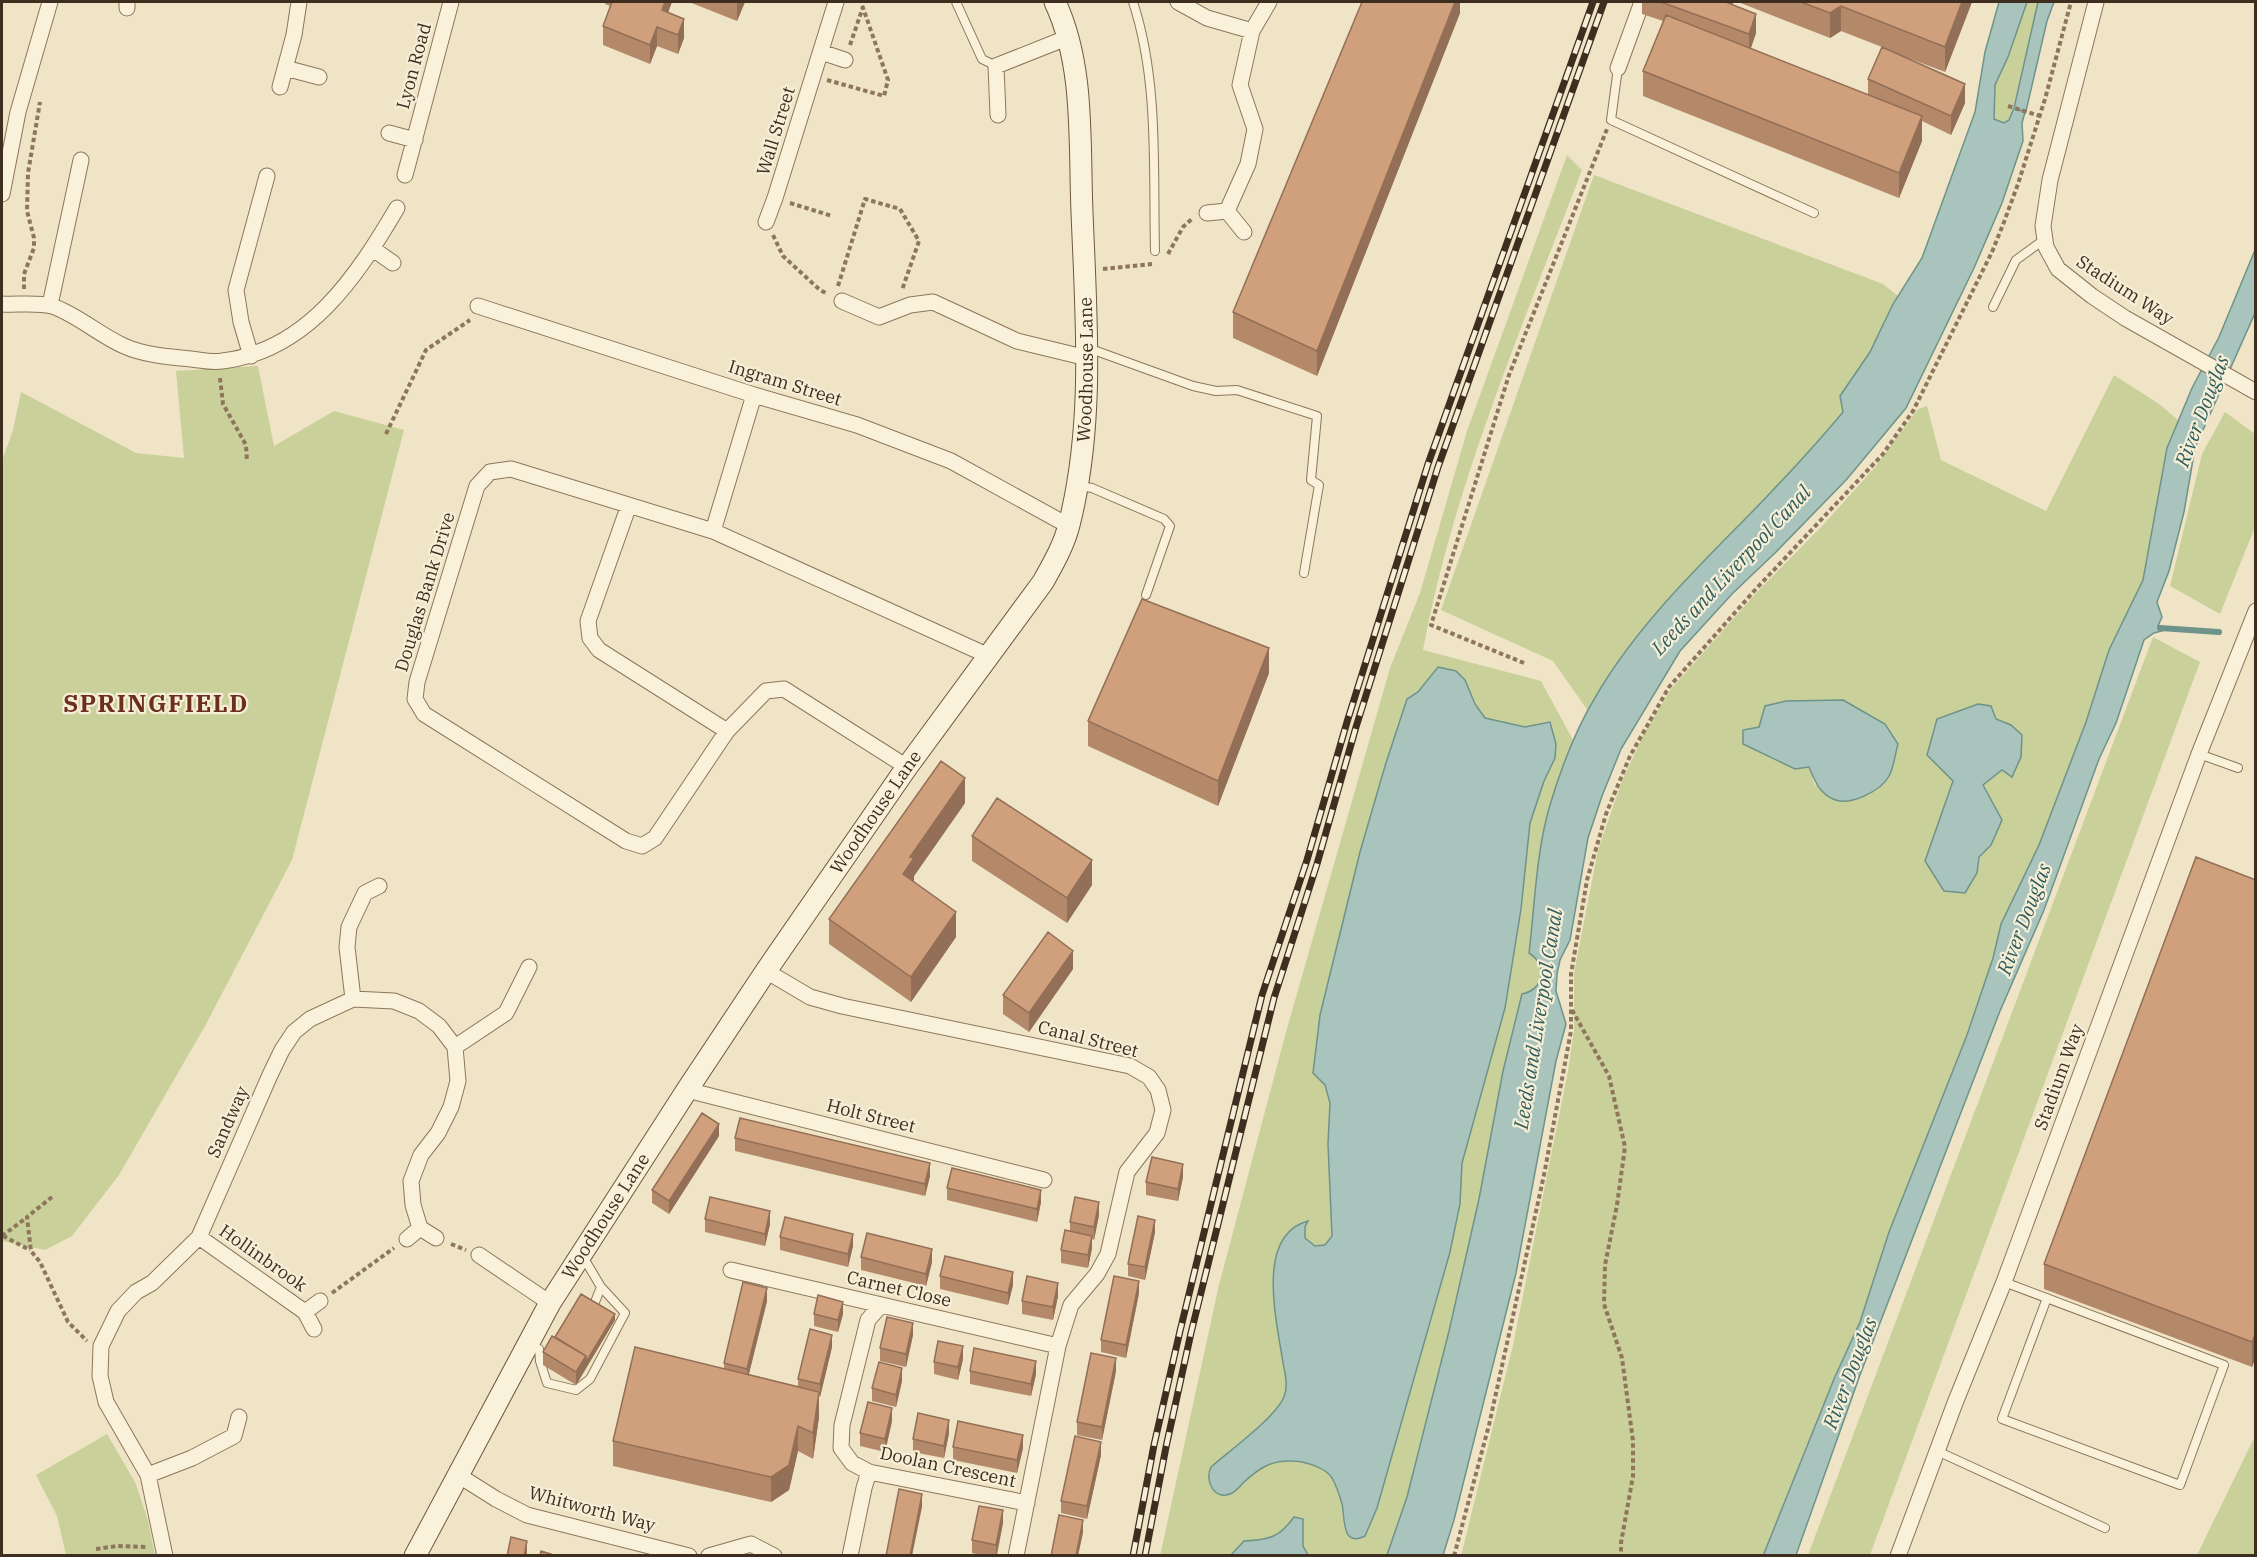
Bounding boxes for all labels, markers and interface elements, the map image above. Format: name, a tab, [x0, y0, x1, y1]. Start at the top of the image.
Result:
street label: Lyon Road	[391, 20, 436, 112]
street label: Wall Street	[751, 84, 800, 178]
street label: Stadium Way	[2072, 250, 2179, 330]
street label: Woodhouse Lane	[1071, 297, 1098, 443]
water label: River Douglas	[2168, 351, 2235, 471]
street label: Ingram Street	[726, 354, 845, 411]
water label: Leeds and Liverpool Canal	[1644, 479, 1817, 661]
street label: Douglas Bank Drive	[389, 509, 460, 674]
district label: SPRINGFIELD	[63, 687, 249, 719]
street label: Woodhouse Lane	[825, 746, 926, 878]
water label: River Douglas	[1990, 859, 2057, 979]
water label: Leeds and Liverpool Canal	[1507, 906, 1568, 1132]
street label: Canal Street	[1035, 1015, 1141, 1062]
street label: Stadium Way	[2029, 1020, 2089, 1133]
street label: Sandway	[202, 1082, 254, 1161]
street label: Holt Street	[824, 1093, 918, 1138]
street label: Woodhouse Lane	[556, 1149, 654, 1283]
street label: Hollinbrook	[215, 1219, 312, 1297]
street label: Carnet Close	[845, 1265, 954, 1312]
water label: River Douglas	[1816, 1313, 1883, 1433]
street label: Doolan Crescent	[878, 1441, 1018, 1492]
street label: Whitworth Way	[526, 1481, 658, 1537]

